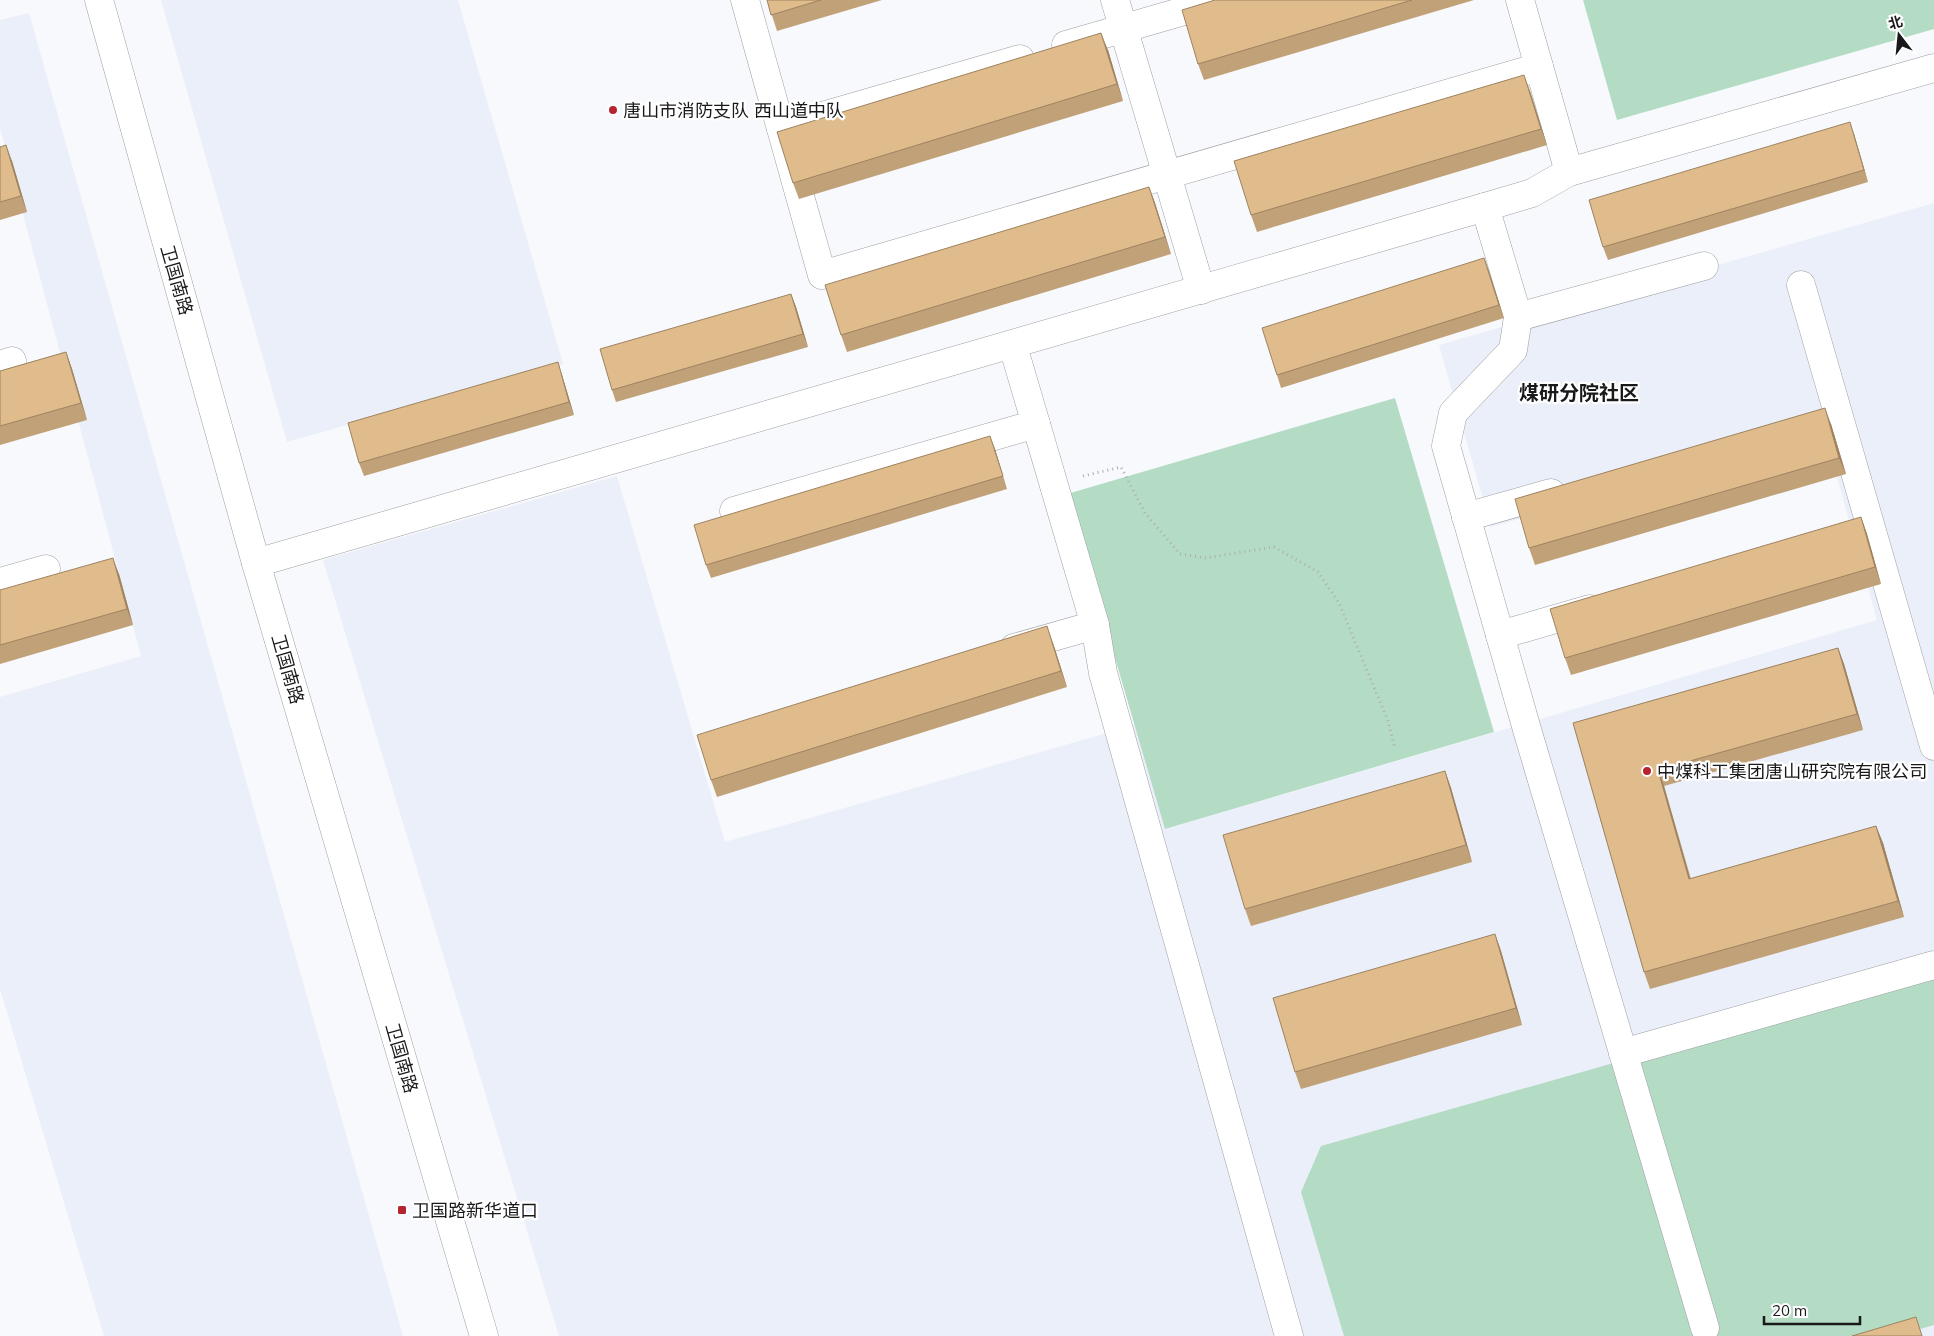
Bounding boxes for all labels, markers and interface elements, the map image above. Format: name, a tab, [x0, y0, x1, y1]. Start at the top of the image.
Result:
north arrow	[1874, 10, 1924, 60]
text: 北	[1886, 12, 1905, 33]
place label: 唐山市消防支队 西山道中队	[623, 99, 844, 122]
marker: 唐山市消防支队 西山道中队	[607, 104, 619, 116]
street label: 卫国南路	[156, 242, 198, 318]
district label: 煤研分院社区	[1519, 380, 1639, 405]
street label: 卫国南路	[267, 631, 309, 707]
place label: 中煤科工集团唐山研究院有限公司	[1657, 760, 1927, 783]
marker: 中煤科工集团唐山研究院有限公司	[1641, 765, 1653, 777]
street label: 卫国南路	[381, 1020, 423, 1096]
place label: 卫国路新华道口	[412, 1199, 538, 1222]
marker: 卫国路新华道口	[396, 1204, 408, 1216]
scale bar	[1764, 1294, 1860, 1326]
text: 20 m	[1772, 1301, 1807, 1320]

